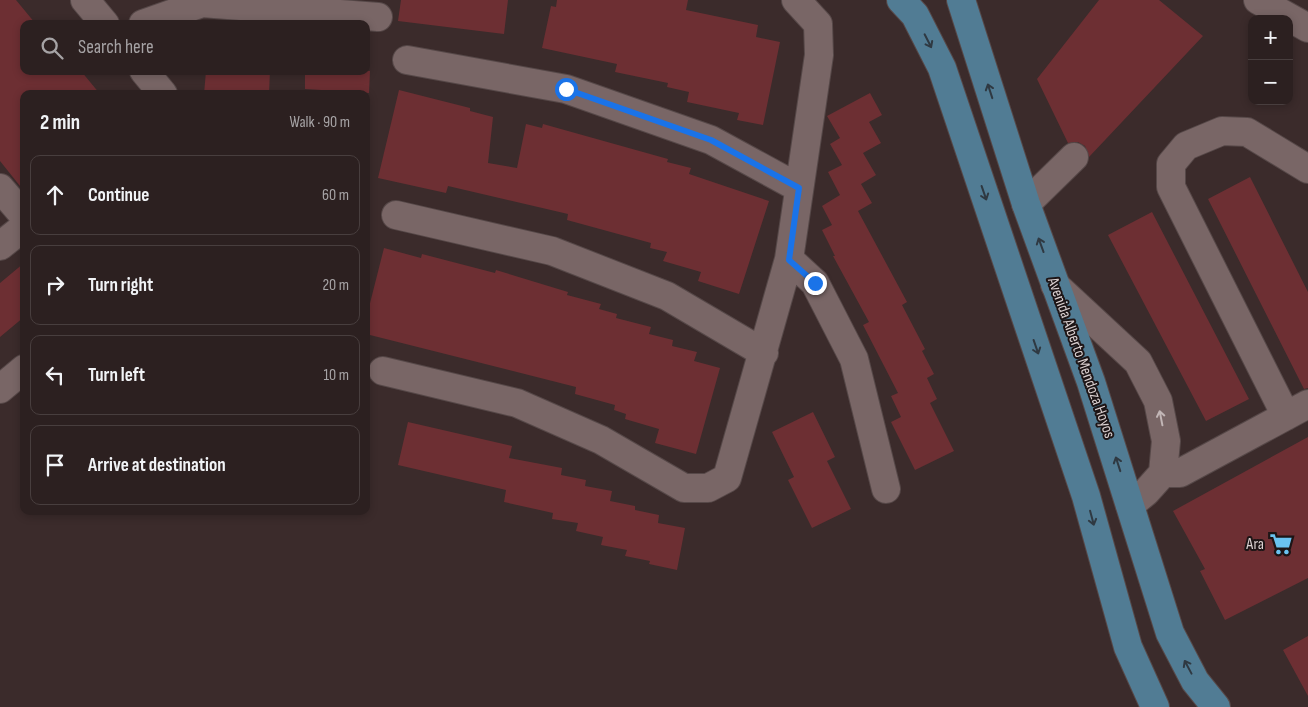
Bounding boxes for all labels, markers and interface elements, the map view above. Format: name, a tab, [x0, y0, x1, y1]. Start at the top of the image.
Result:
map controls	[1248, 15, 1293, 105]
button: +	[1248, 15, 1293, 60]
search box	[20, 20, 370, 75]
one-way arrow	[923, 33, 933, 48]
icon: search	[38, 34, 66, 62]
text: Search here	[78, 36, 154, 59]
button: −	[1248, 60, 1293, 105]
route start	[555, 78, 578, 101]
one-way arrow	[985, 83, 995, 99]
text: 2 min	[40, 110, 80, 135]
text: Walk · 90 m	[289, 113, 350, 132]
icon: ahead	[41, 181, 69, 209]
text: Continue	[88, 184, 149, 207]
one-way arrow	[980, 184, 989, 200]
text: 60 m	[322, 186, 349, 205]
one-way arrow	[1036, 238, 1045, 253]
icon: right	[41, 271, 69, 299]
route end	[804, 272, 827, 295]
text: Turn right	[88, 274, 153, 297]
street label: Avenida Alberto Mendoza Hoyos	[1043, 274, 1119, 441]
text: 20 m	[322, 276, 349, 295]
one-way arrow	[1032, 338, 1041, 354]
icon: left	[41, 361, 69, 389]
text: Turn left	[88, 364, 145, 387]
text: 10 m	[323, 366, 349, 385]
one-way arrow	[1156, 411, 1166, 427]
icon: arrive	[41, 451, 69, 479]
text: Arrive at destination	[88, 454, 226, 477]
one-way arrow	[1113, 457, 1122, 473]
one-way arrow	[1088, 509, 1098, 525]
supermarket icon: Ara	[1268, 531, 1294, 557]
place label: Ara	[1245, 535, 1264, 554]
one-way arrow	[1183, 660, 1192, 675]

